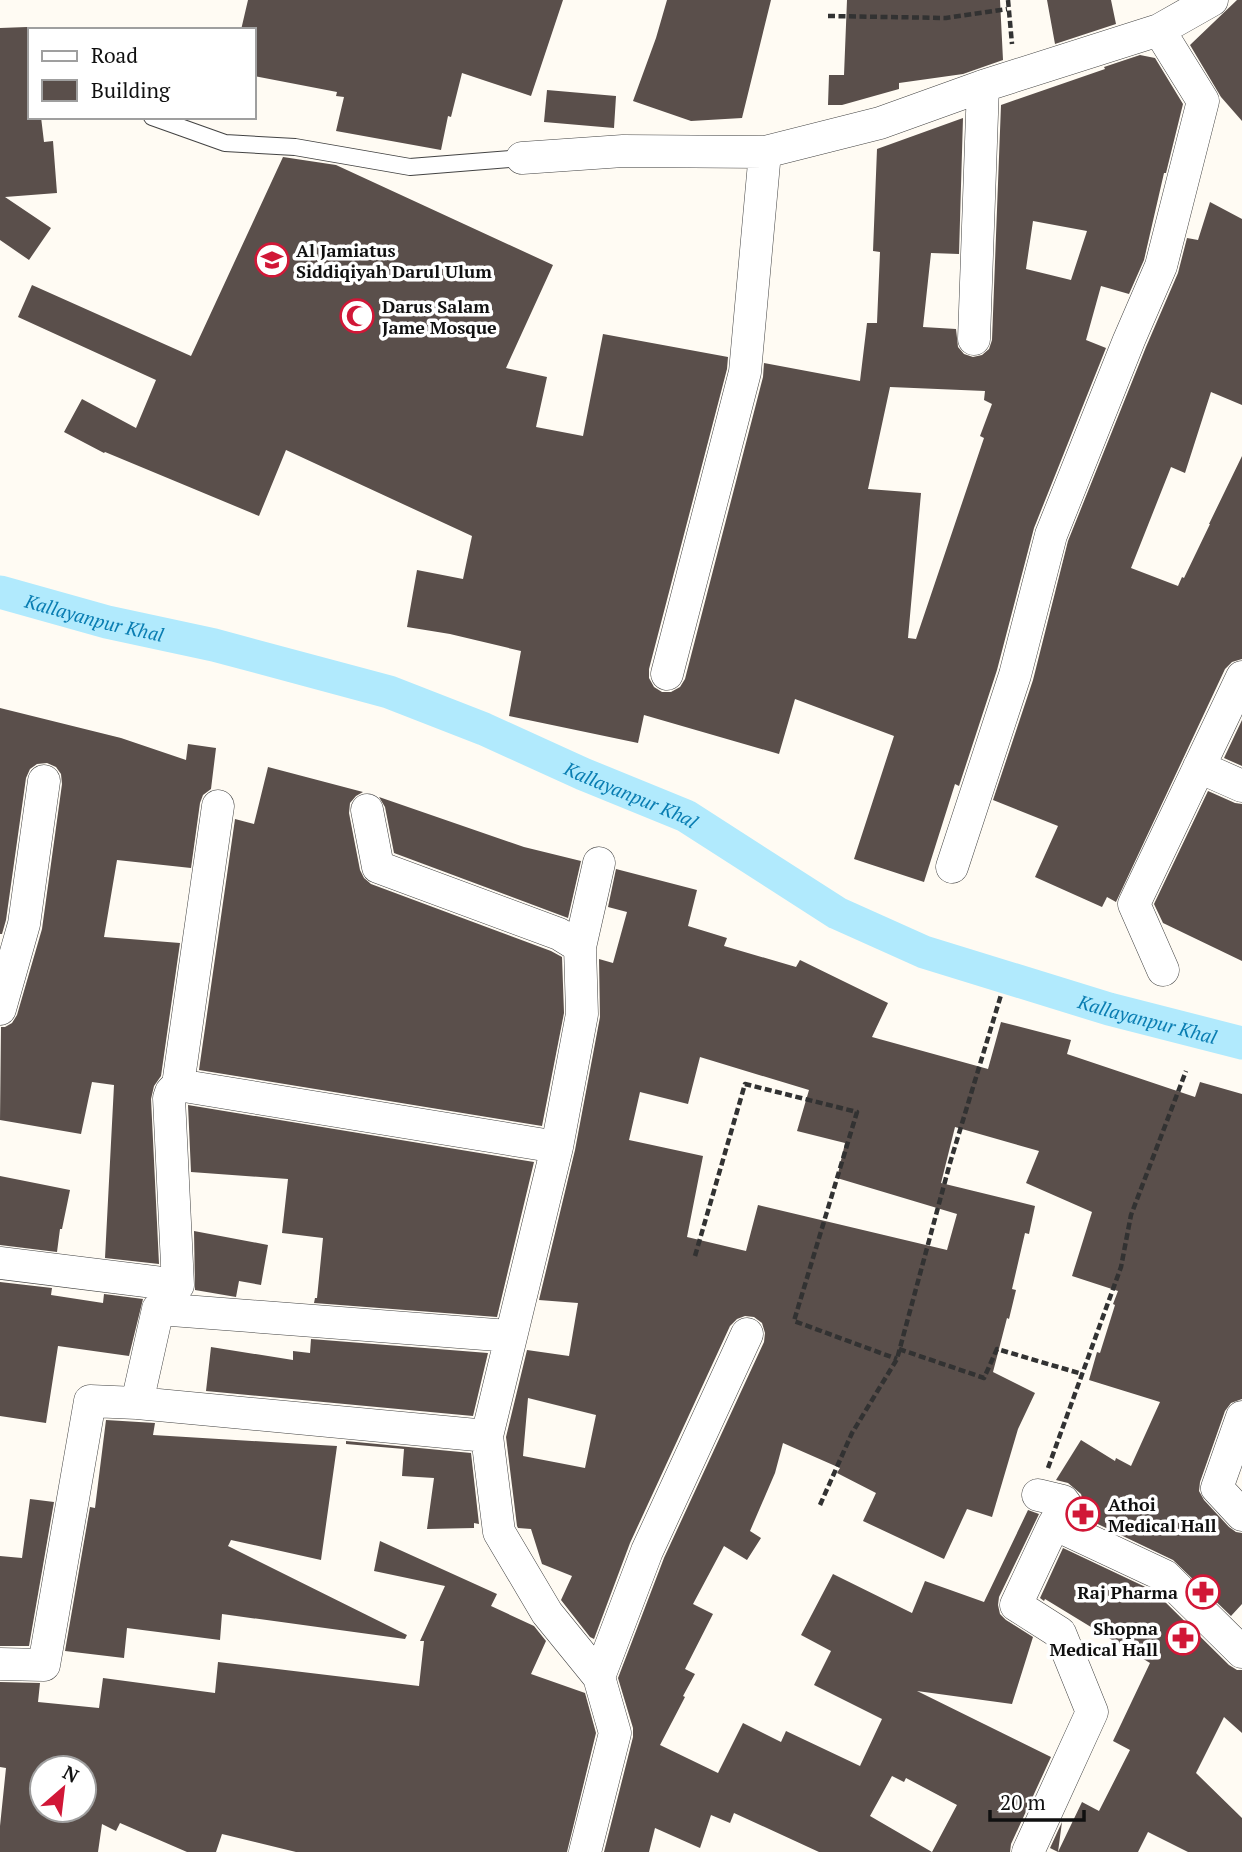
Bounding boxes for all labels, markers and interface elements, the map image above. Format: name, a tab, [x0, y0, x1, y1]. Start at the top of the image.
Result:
legend	[28, 28, 256, 119]
text: Road	[91, 41, 138, 69]
text: Building	[91, 76, 171, 104]
place label: Al Jamiatus Siddiqiyah Darul Ulum	[296, 238, 492, 283]
school or university icon: Al Jamiatus Siddiqiyah Darul Ulum	[253, 241, 291, 279]
place label: Darus Salam Jame Mosque	[382, 294, 497, 339]
mosque icon: Darus Salam Jame Mosque	[338, 297, 376, 335]
water label: Kallayanpur Khal	[22, 587, 167, 647]
water label: Kallayanpur Khal	[560, 755, 704, 834]
water label: Kallayanpur Khal	[1075, 988, 1220, 1049]
place label: Athoi Medical Hall	[1108, 1492, 1217, 1537]
pharmacy icon: Athoi Medical Hall	[1064, 1495, 1102, 1533]
pharmacy icon: Raj Pharma	[1184, 1573, 1222, 1611]
place label: Raj Pharma	[1077, 1580, 1178, 1604]
place label: Shopna Medical Hall	[1049, 1616, 1158, 1661]
pharmacy icon: Shopna Medical Hall	[1164, 1619, 1202, 1657]
north arrow	[28, 1754, 98, 1824]
text: N	[59, 1759, 84, 1788]
scale bar	[990, 1778, 1084, 1822]
text: 20 m	[1000, 1788, 1046, 1816]

